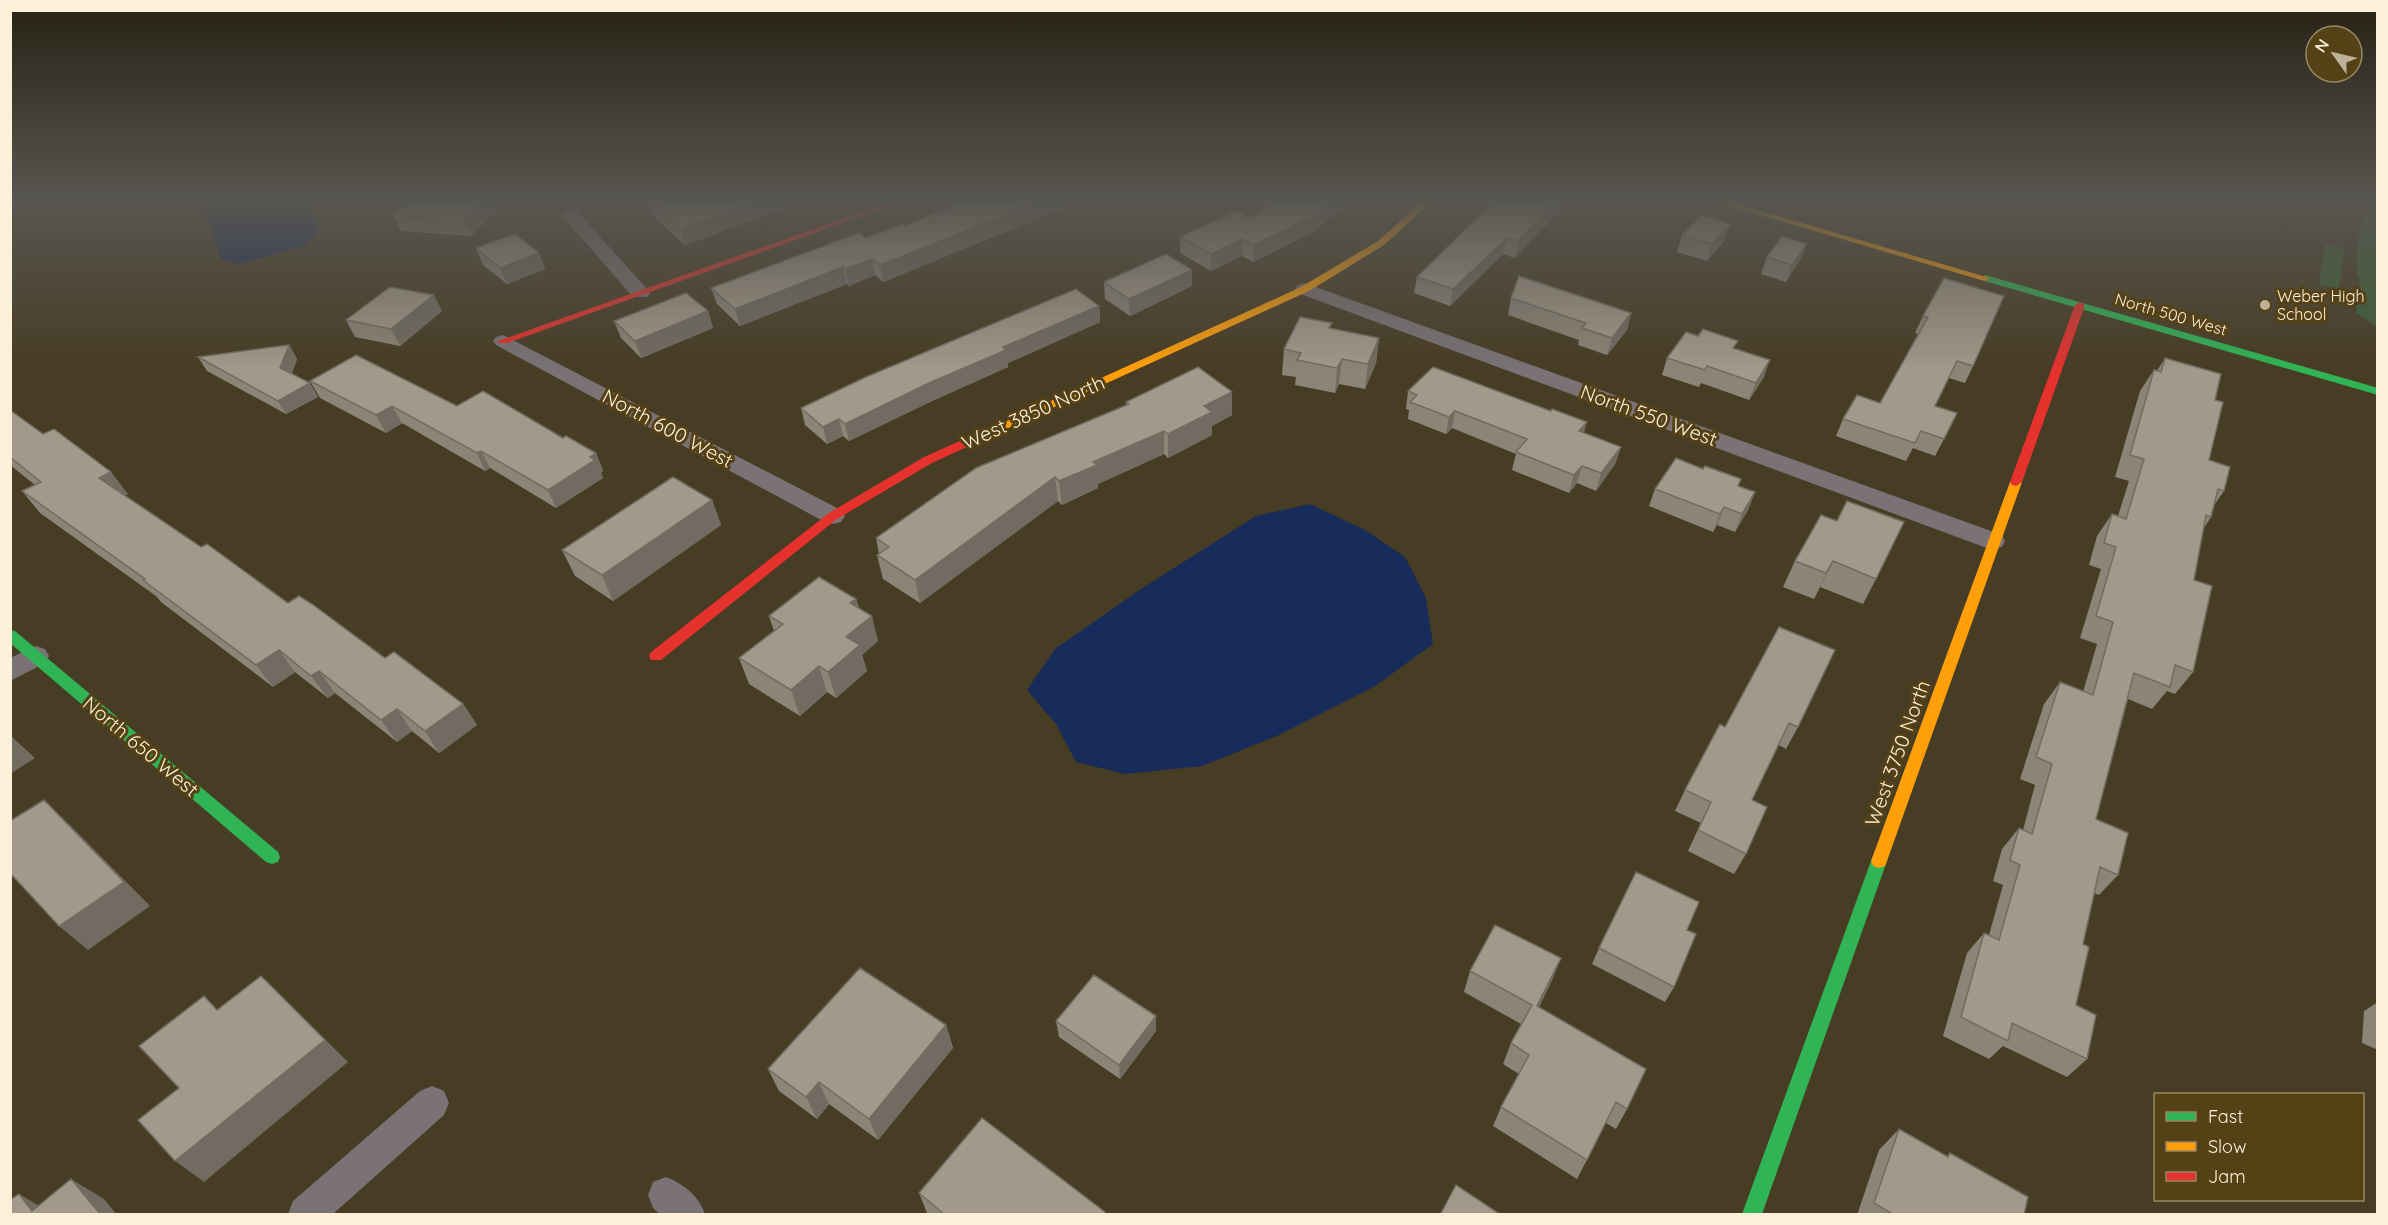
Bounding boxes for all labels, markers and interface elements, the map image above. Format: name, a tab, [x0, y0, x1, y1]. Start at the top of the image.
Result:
north arrow	[2304, 24, 2364, 84]
text: N	[2310, 35, 2333, 56]
place label: Weber High School	[2277, 286, 2365, 324]
street label: North 500 West	[2113, 288, 2229, 340]
marker: Weber High School	[2258, 298, 2272, 312]
street label: West 3850 North	[958, 369, 1108, 455]
street label: North 550 West	[1577, 379, 1721, 451]
street label: North 600 West	[598, 383, 738, 473]
street label: West 3750 North	[1859, 677, 1935, 829]
street label: North 650 West	[78, 690, 204, 802]
legend	[2154, 1093, 2364, 1201]
text: Fast	[2208, 1105, 2243, 1128]
text: Slow	[2208, 1135, 2246, 1158]
text: Jam	[2208, 1165, 2246, 1188]

